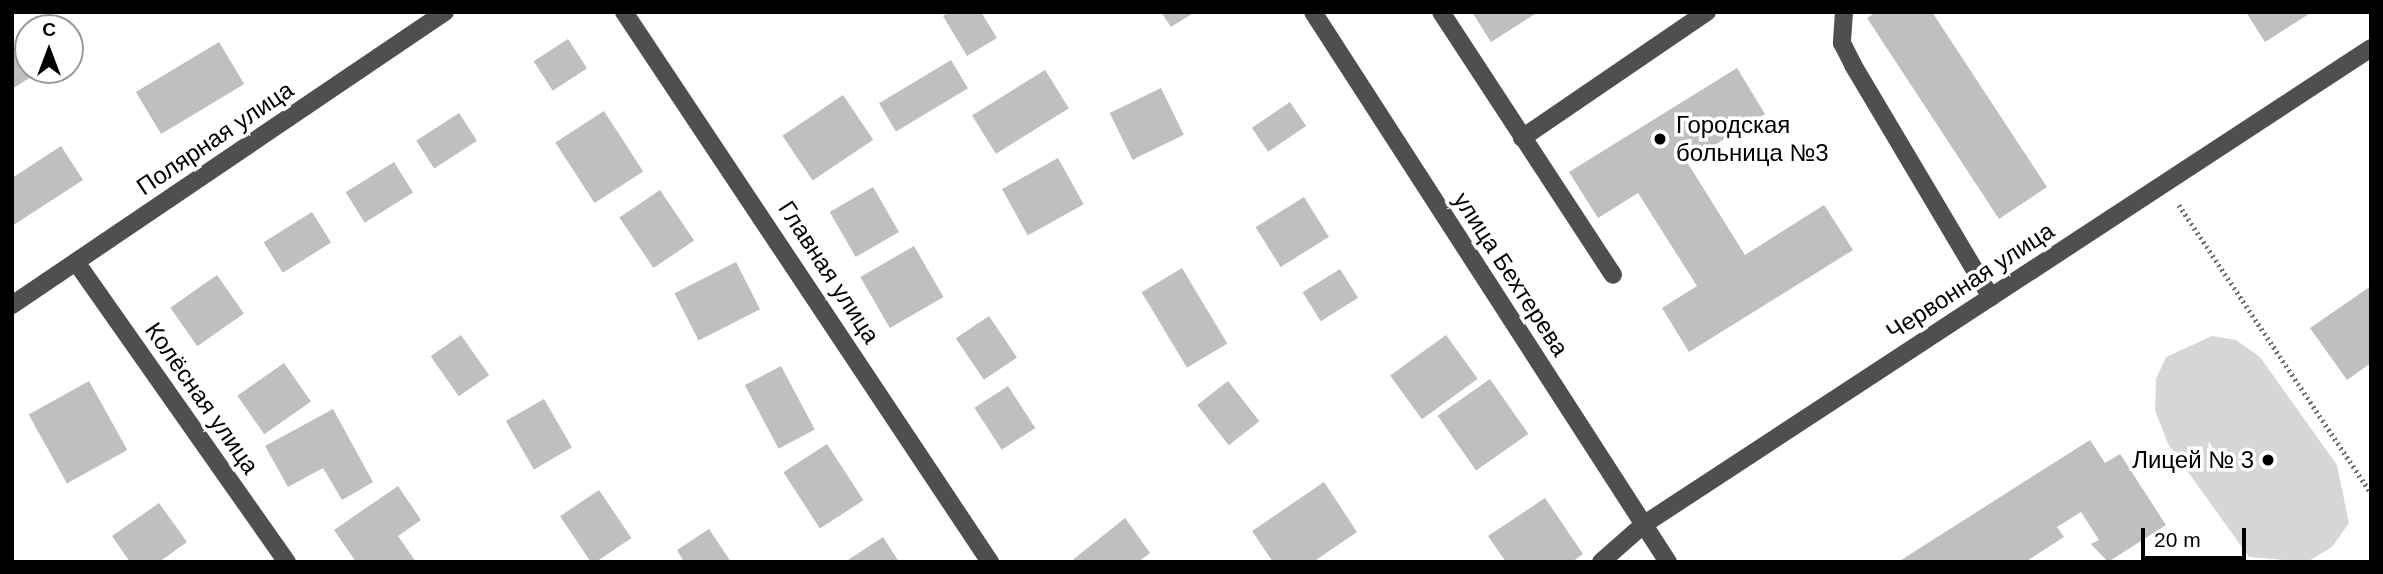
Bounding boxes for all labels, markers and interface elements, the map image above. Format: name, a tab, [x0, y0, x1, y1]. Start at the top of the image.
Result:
north arrow	[14, 14, 84, 84]
text: С	[42, 19, 56, 40]
street label: Полярная улица	[131, 75, 299, 201]
place label: Городская больница №3	[1676, 111, 1829, 167]
marker: Городская больница №3	[1650, 129, 1670, 149]
street label: улица Бехтерева	[1447, 187, 1575, 361]
street label: Главная улица	[772, 195, 886, 349]
street label: Червонная улица	[1881, 216, 2059, 346]
street label: Колёсная улица	[139, 317, 265, 479]
place label: Лицей № 3	[2132, 446, 2254, 474]
marker: Лицей № 3	[2260, 452, 2276, 468]
scale bar	[2145, 514, 2250, 558]
text: 20 m	[2154, 528, 2201, 551]

